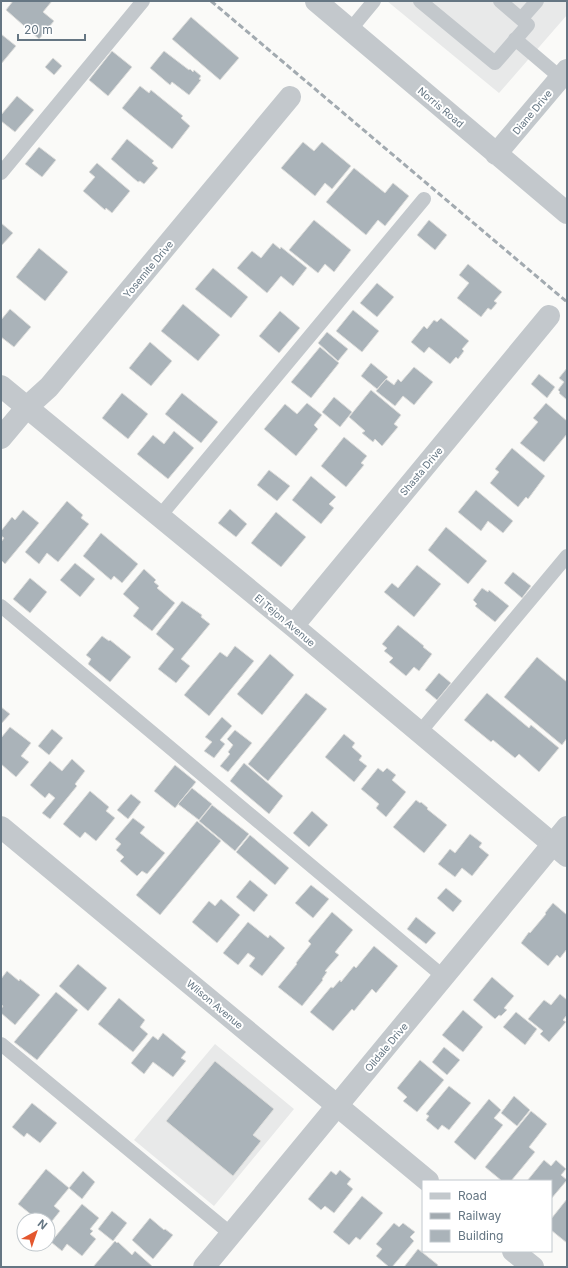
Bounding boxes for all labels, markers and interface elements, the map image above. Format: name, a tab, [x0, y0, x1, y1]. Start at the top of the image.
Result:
scale bar	[18, 16, 85, 42]
text: 20 m	[24, 22, 53, 37]
street label: Norris Road	[416, 84, 466, 130]
street label: Diane Drive	[510, 87, 554, 137]
street label: Yosemite Drive	[121, 238, 176, 300]
street label: Shasta Drive	[397, 444, 445, 498]
street label: El Tejon Avenue	[252, 591, 318, 649]
street label: Wilson Avenue	[184, 977, 246, 1031]
street label: Oildale Drive	[362, 1020, 410, 1074]
legend	[422, 1180, 552, 1252]
text: Road	[458, 1188, 487, 1203]
text: Railway	[458, 1208, 502, 1223]
north arrow	[16, 1212, 56, 1252]
text: N	[35, 1216, 50, 1232]
text: Building	[458, 1228, 503, 1243]

